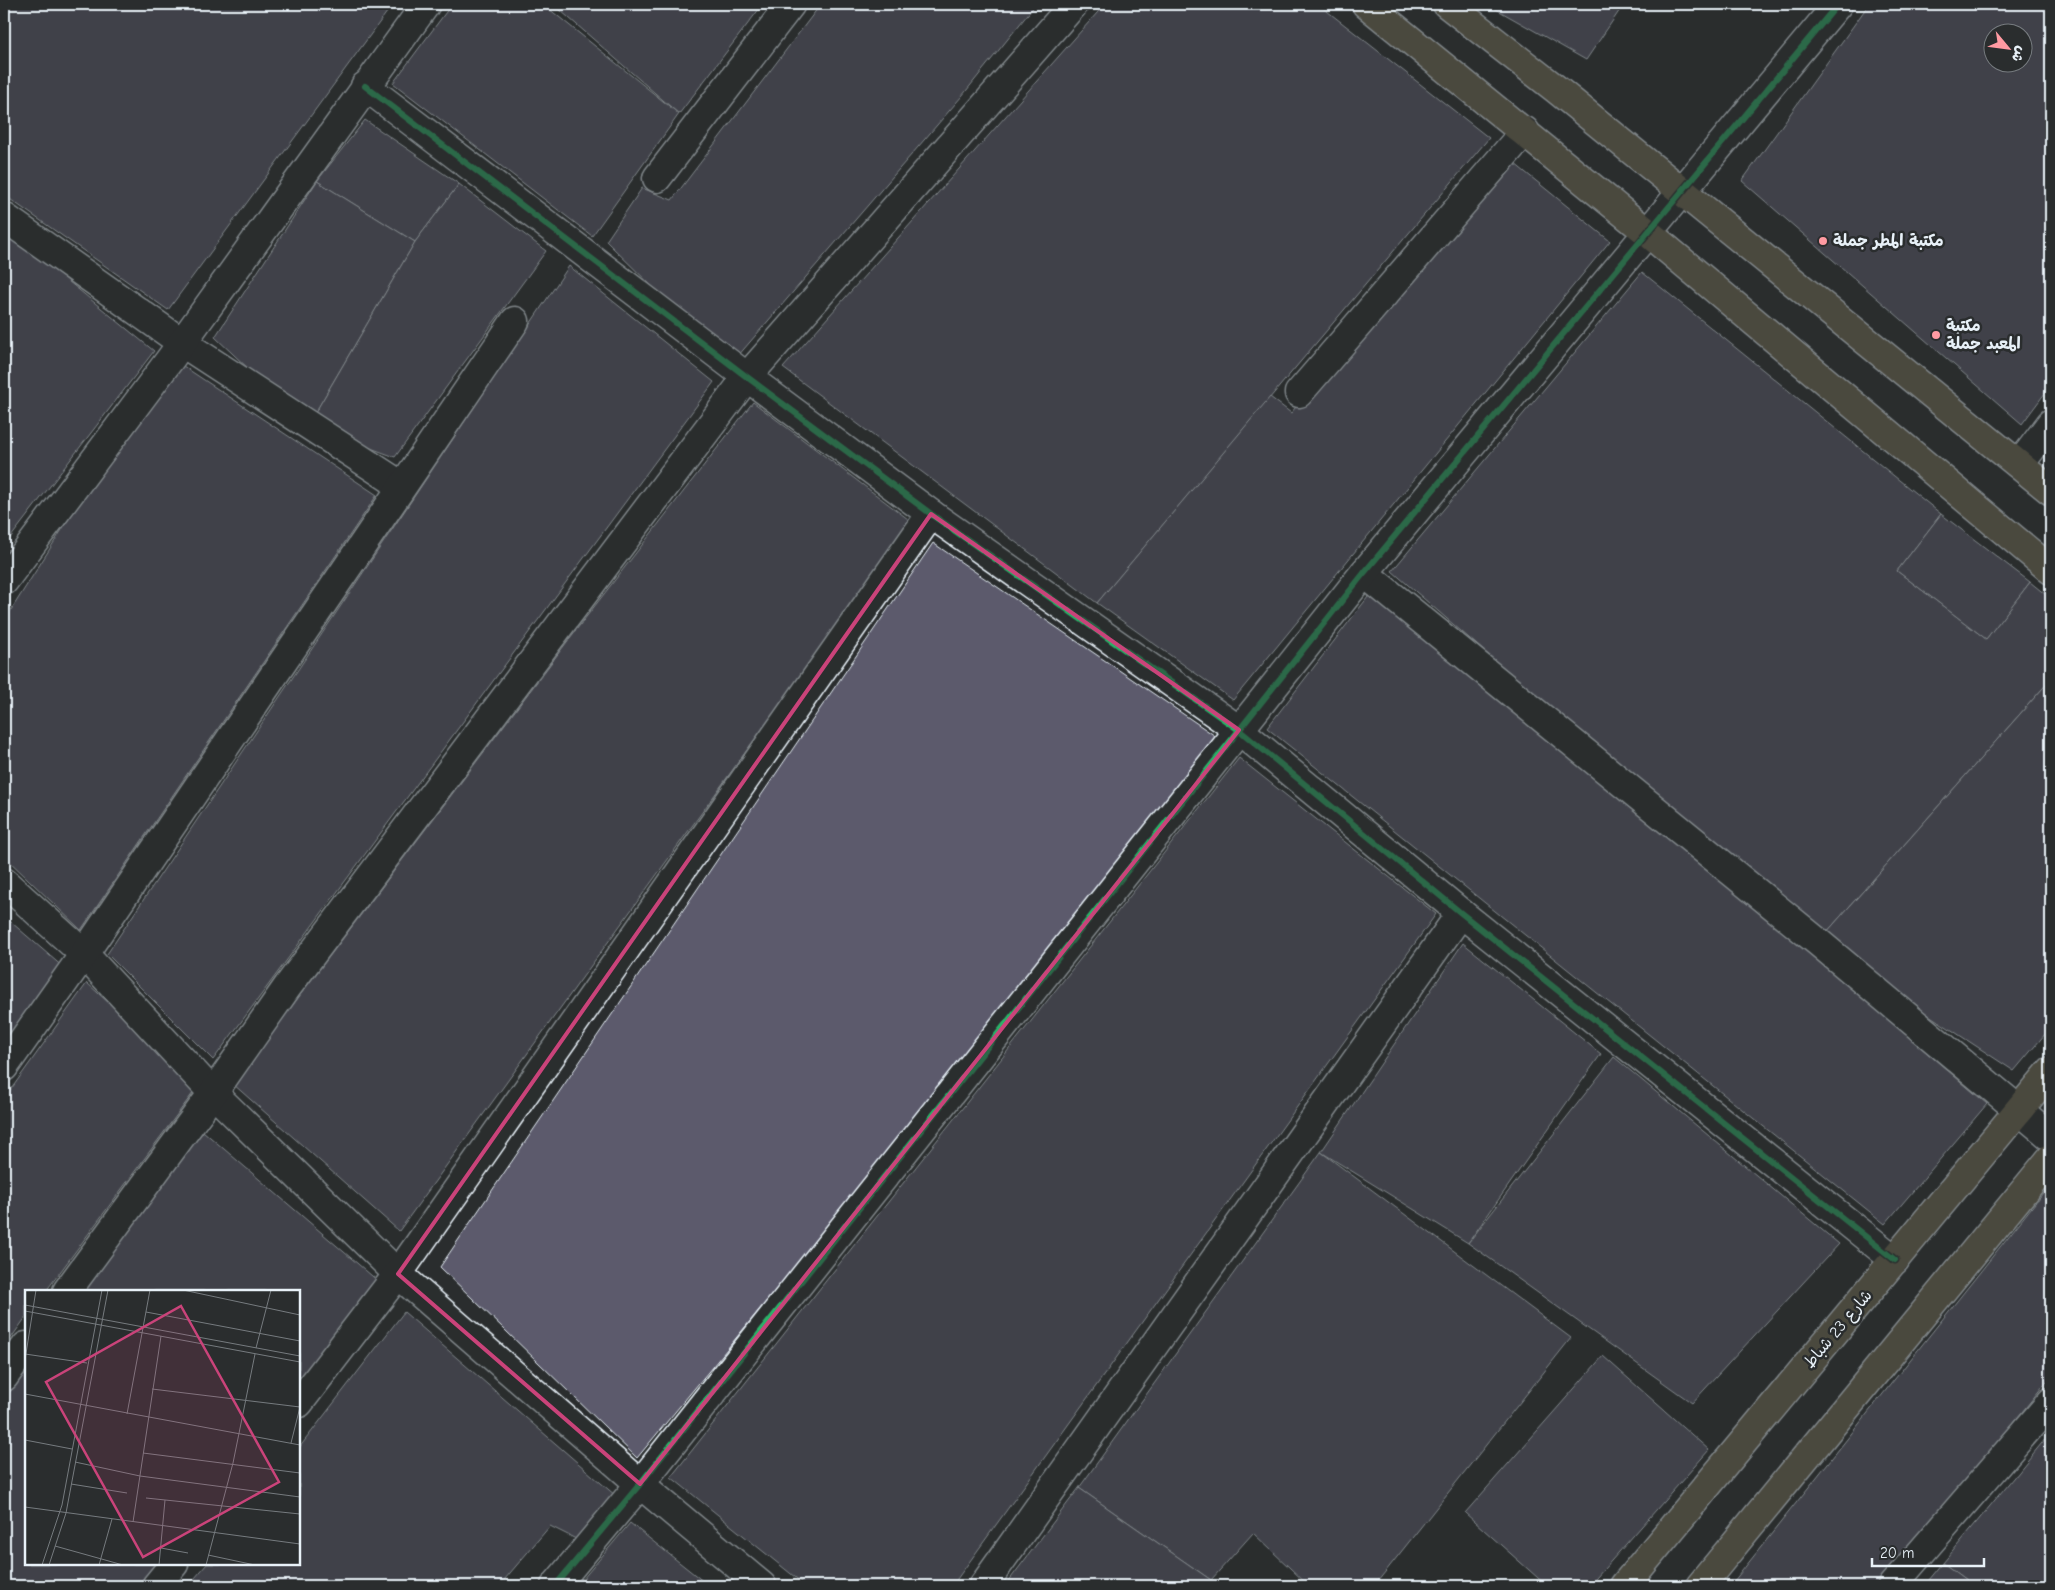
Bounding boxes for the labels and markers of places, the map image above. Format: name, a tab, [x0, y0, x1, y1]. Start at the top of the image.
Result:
place label: مكتبة المطر جملة	[1833, 232, 1943, 250]
marker: مكتبة المطر جملة	[1817, 235, 1829, 247]
place label: مكتبة المعبد جملة	[1946, 317, 2021, 353]
marker: مكتبة المعبد جملة	[1930, 329, 1942, 341]

